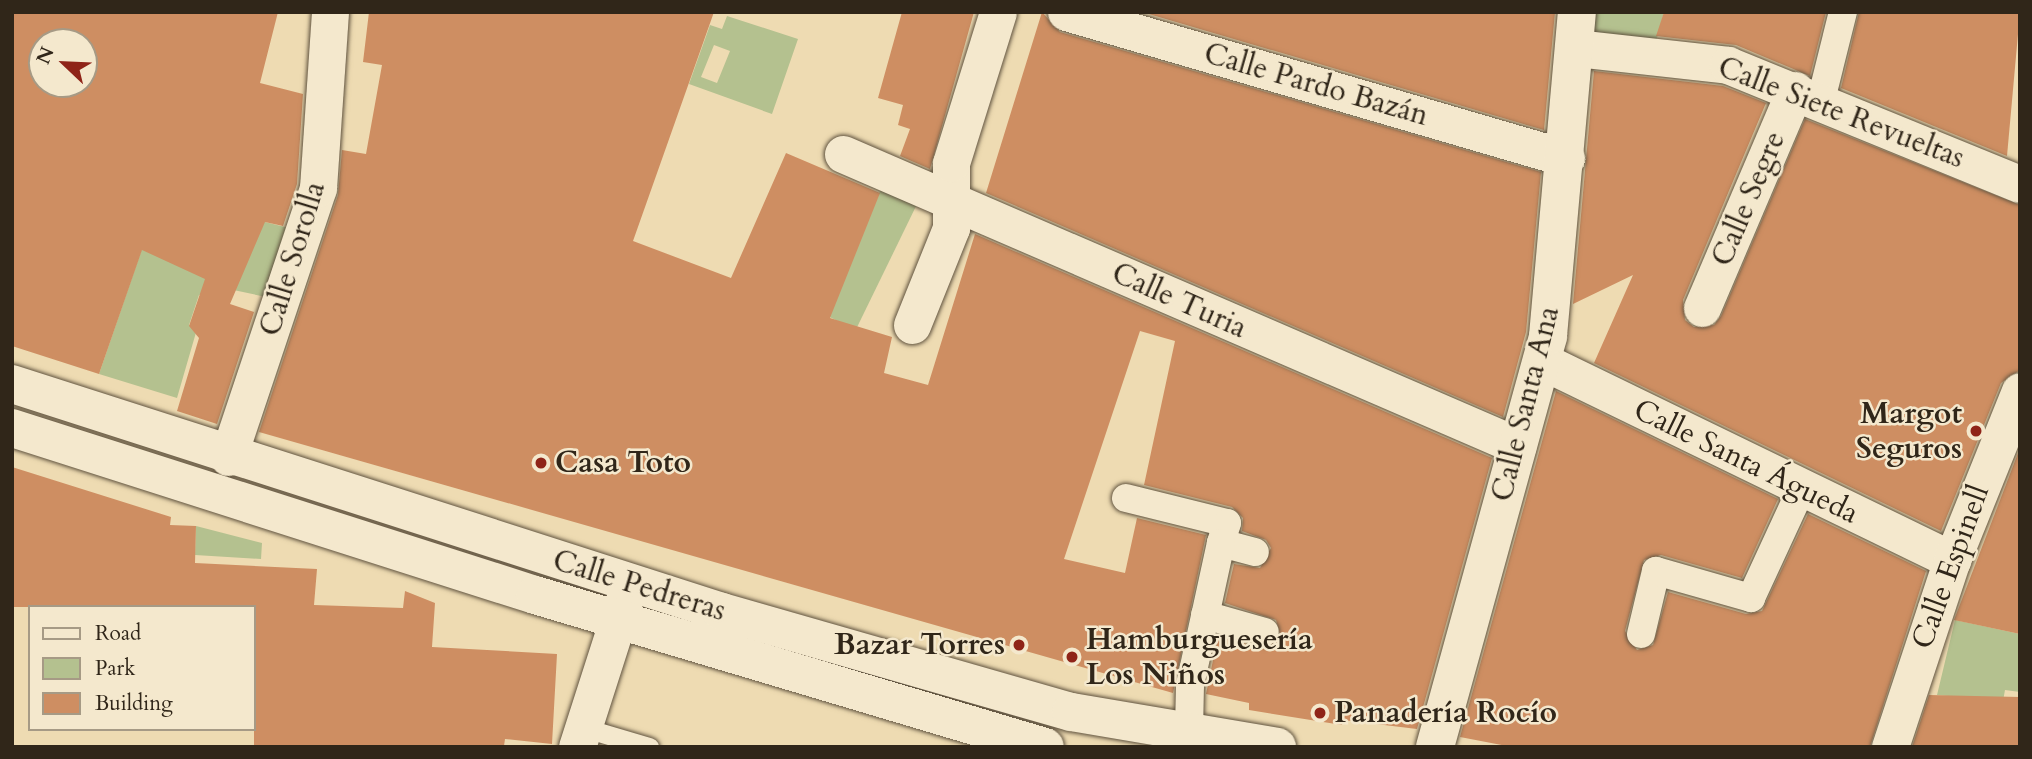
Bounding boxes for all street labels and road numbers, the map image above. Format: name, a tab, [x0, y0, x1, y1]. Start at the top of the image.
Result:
street label: Calle Pardo Bazán	[1200, 36, 1432, 134]
street label: Calle Siete Revueltas	[1713, 49, 1969, 177]
street label: Calle Segre	[1705, 126, 1793, 272]
street label: Calle Sorolla	[252, 177, 334, 341]
street label: Calle Turia	[1106, 255, 1252, 347]
street label: Calle Santa Ana	[1484, 303, 1568, 505]
street label: Calle Santa Águeda	[1628, 392, 1864, 532]
street label: Calle Espinell	[1905, 480, 1997, 654]
street label: Calle Pedreras	[548, 543, 730, 629]

